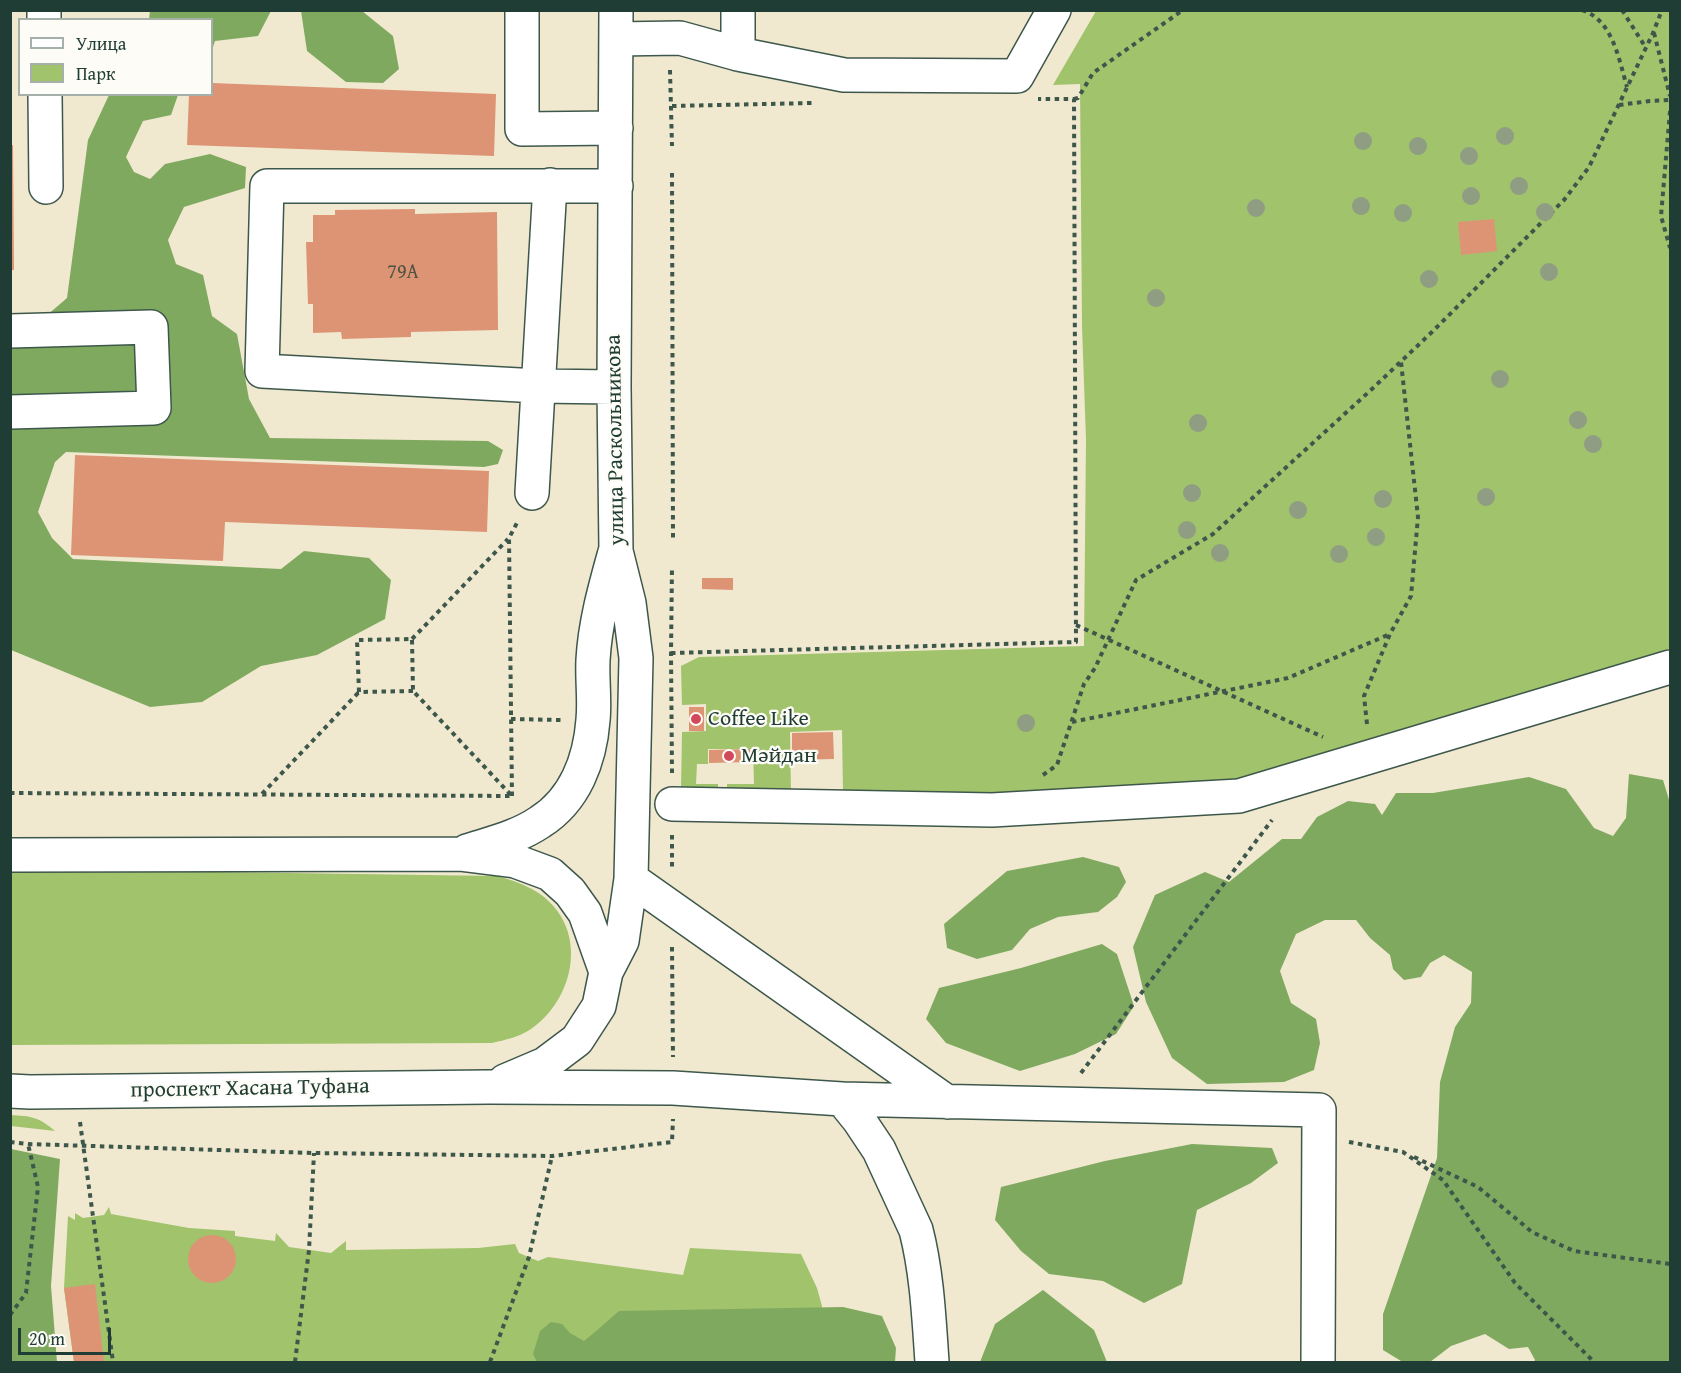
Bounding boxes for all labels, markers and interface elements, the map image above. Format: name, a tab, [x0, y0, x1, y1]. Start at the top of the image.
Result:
legend	[18, 18, 213, 96]
text: Улица	[76, 30, 126, 57]
text: Парк	[76, 60, 115, 87]
house number: 79А	[387, 261, 419, 285]
street label: улица Раскольникова	[601, 334, 631, 546]
place label: Coffee Like	[708, 706, 809, 732]
marker: Coffee Like	[689, 712, 703, 726]
place label: Мәйдан	[741, 743, 817, 769]
marker: Мәйдан	[722, 749, 736, 763]
street label: проспект Хасана Туфана	[130, 1074, 370, 1104]
scale bar	[21, 1316, 114, 1354]
text: 20 m	[29, 1325, 65, 1352]

